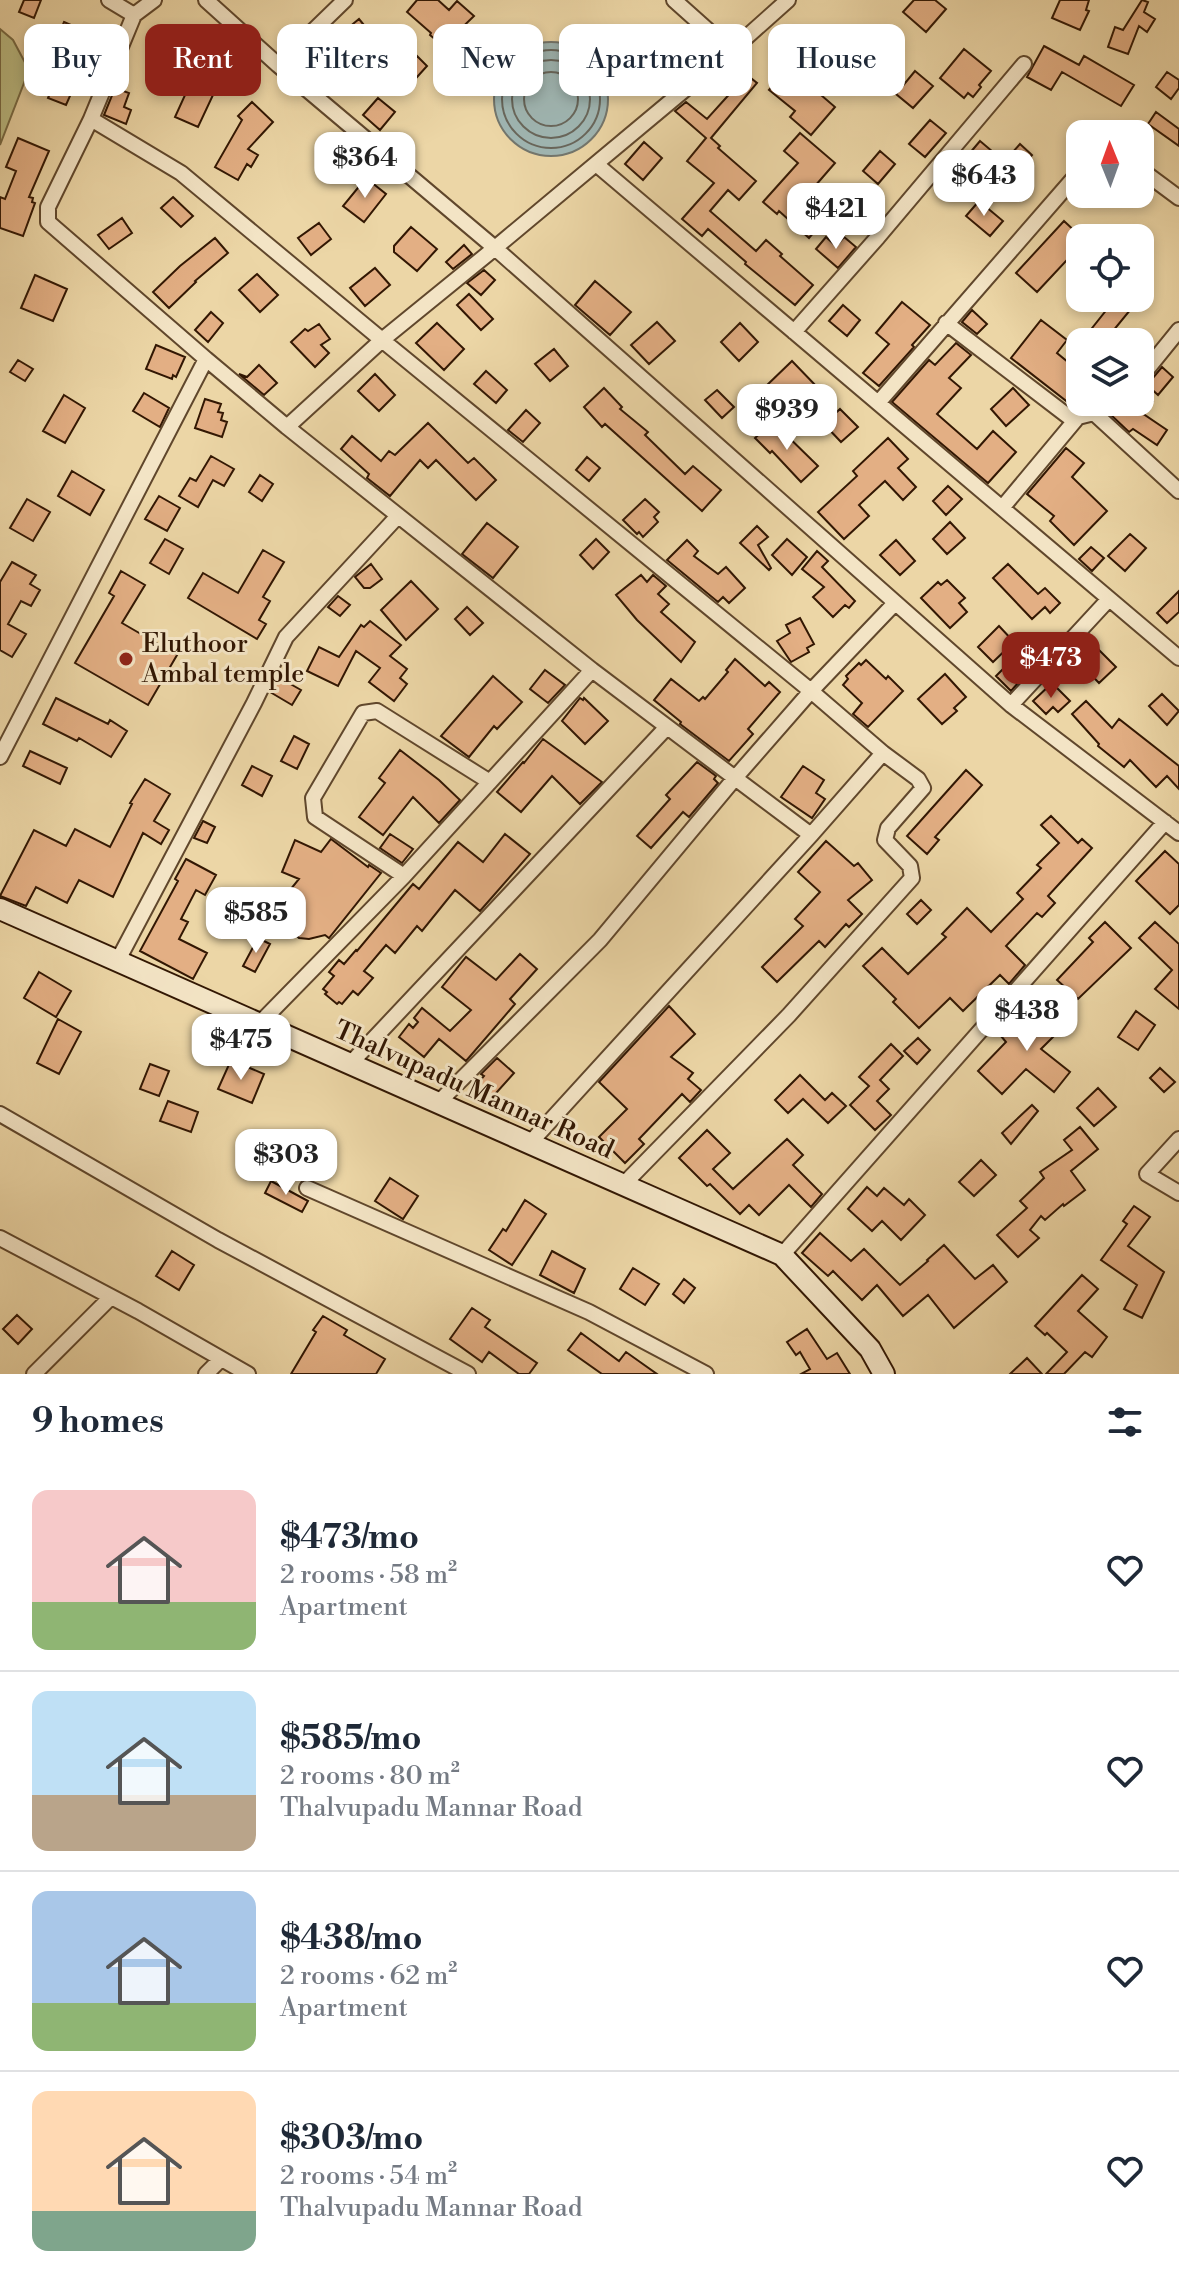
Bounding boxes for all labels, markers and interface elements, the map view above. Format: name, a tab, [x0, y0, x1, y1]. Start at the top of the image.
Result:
chip: Buy	[24, 24, 129, 96]
chip: Rent	[145, 24, 261, 96]
chip: Filters	[277, 24, 417, 96]
chip: New	[433, 24, 543, 96]
chip: Apartment	[559, 24, 752, 96]
chip: House	[768, 24, 905, 96]
north arrow	[1066, 120, 1154, 208]
map controls	[1066, 120, 1154, 416]
pin: $364	[318, 132, 412, 200]
text: $364	[332, 142, 398, 174]
pin: $643	[937, 150, 1031, 218]
text: $643	[951, 160, 1017, 192]
pin: $421	[789, 183, 883, 251]
text: $421	[805, 193, 867, 225]
button: locate	[1066, 224, 1154, 312]
button: layers	[1066, 328, 1154, 416]
pin: $939	[740, 384, 834, 452]
text: $939	[755, 394, 819, 426]
place label: Eluthoor Ambal temple	[141, 628, 304, 690]
pin: $473	[1004, 632, 1098, 700]
text: $473	[1020, 642, 1082, 674]
marker: Eluthoor Ambal temple	[117, 650, 135, 668]
pin: $585	[209, 887, 303, 955]
text: $585	[224, 897, 288, 929]
pin: $438	[980, 985, 1074, 1053]
text: $438	[994, 995, 1060, 1027]
pin: $475	[194, 1014, 288, 1082]
street label: Thalvupadu Mannar Road	[329, 1014, 619, 1166]
text: $475	[210, 1024, 272, 1056]
pin: $303	[239, 1129, 333, 1197]
text: $303	[253, 1139, 319, 1171]
icon: filters	[1103, 1400, 1147, 1444]
text: 9 homes	[32, 1401, 164, 1443]
text: $473/mo	[280, 1517, 419, 1559]
icon: home	[96, 1522, 192, 1618]
icon: heart	[1103, 1548, 1147, 1592]
text: 2 rooms · 58 m²	[280, 1559, 457, 1591]
text: Apartment	[280, 1591, 408, 1623]
text: $585/mo	[280, 1718, 421, 1760]
icon: home	[96, 1723, 192, 1819]
icon: heart	[1103, 1749, 1147, 1793]
text: 2 rooms · 80 m²	[280, 1760, 460, 1792]
text: Thalvupadu Mannar Road	[280, 1792, 582, 1824]
text: $438/mo	[280, 1918, 423, 1960]
icon: home	[96, 1923, 192, 2019]
icon: heart	[1103, 1949, 1147, 1993]
text: 2 rooms · 62 m²	[280, 1960, 457, 1992]
text: Apartment	[280, 1992, 408, 2024]
text: $303/mo	[280, 2118, 423, 2160]
icon: home	[96, 2123, 192, 2219]
icon: heart	[1103, 2149, 1147, 2193]
text: 2 rooms · 54 m²	[280, 2160, 457, 2192]
text: Thalvupadu Mannar Road	[280, 2192, 582, 2224]

